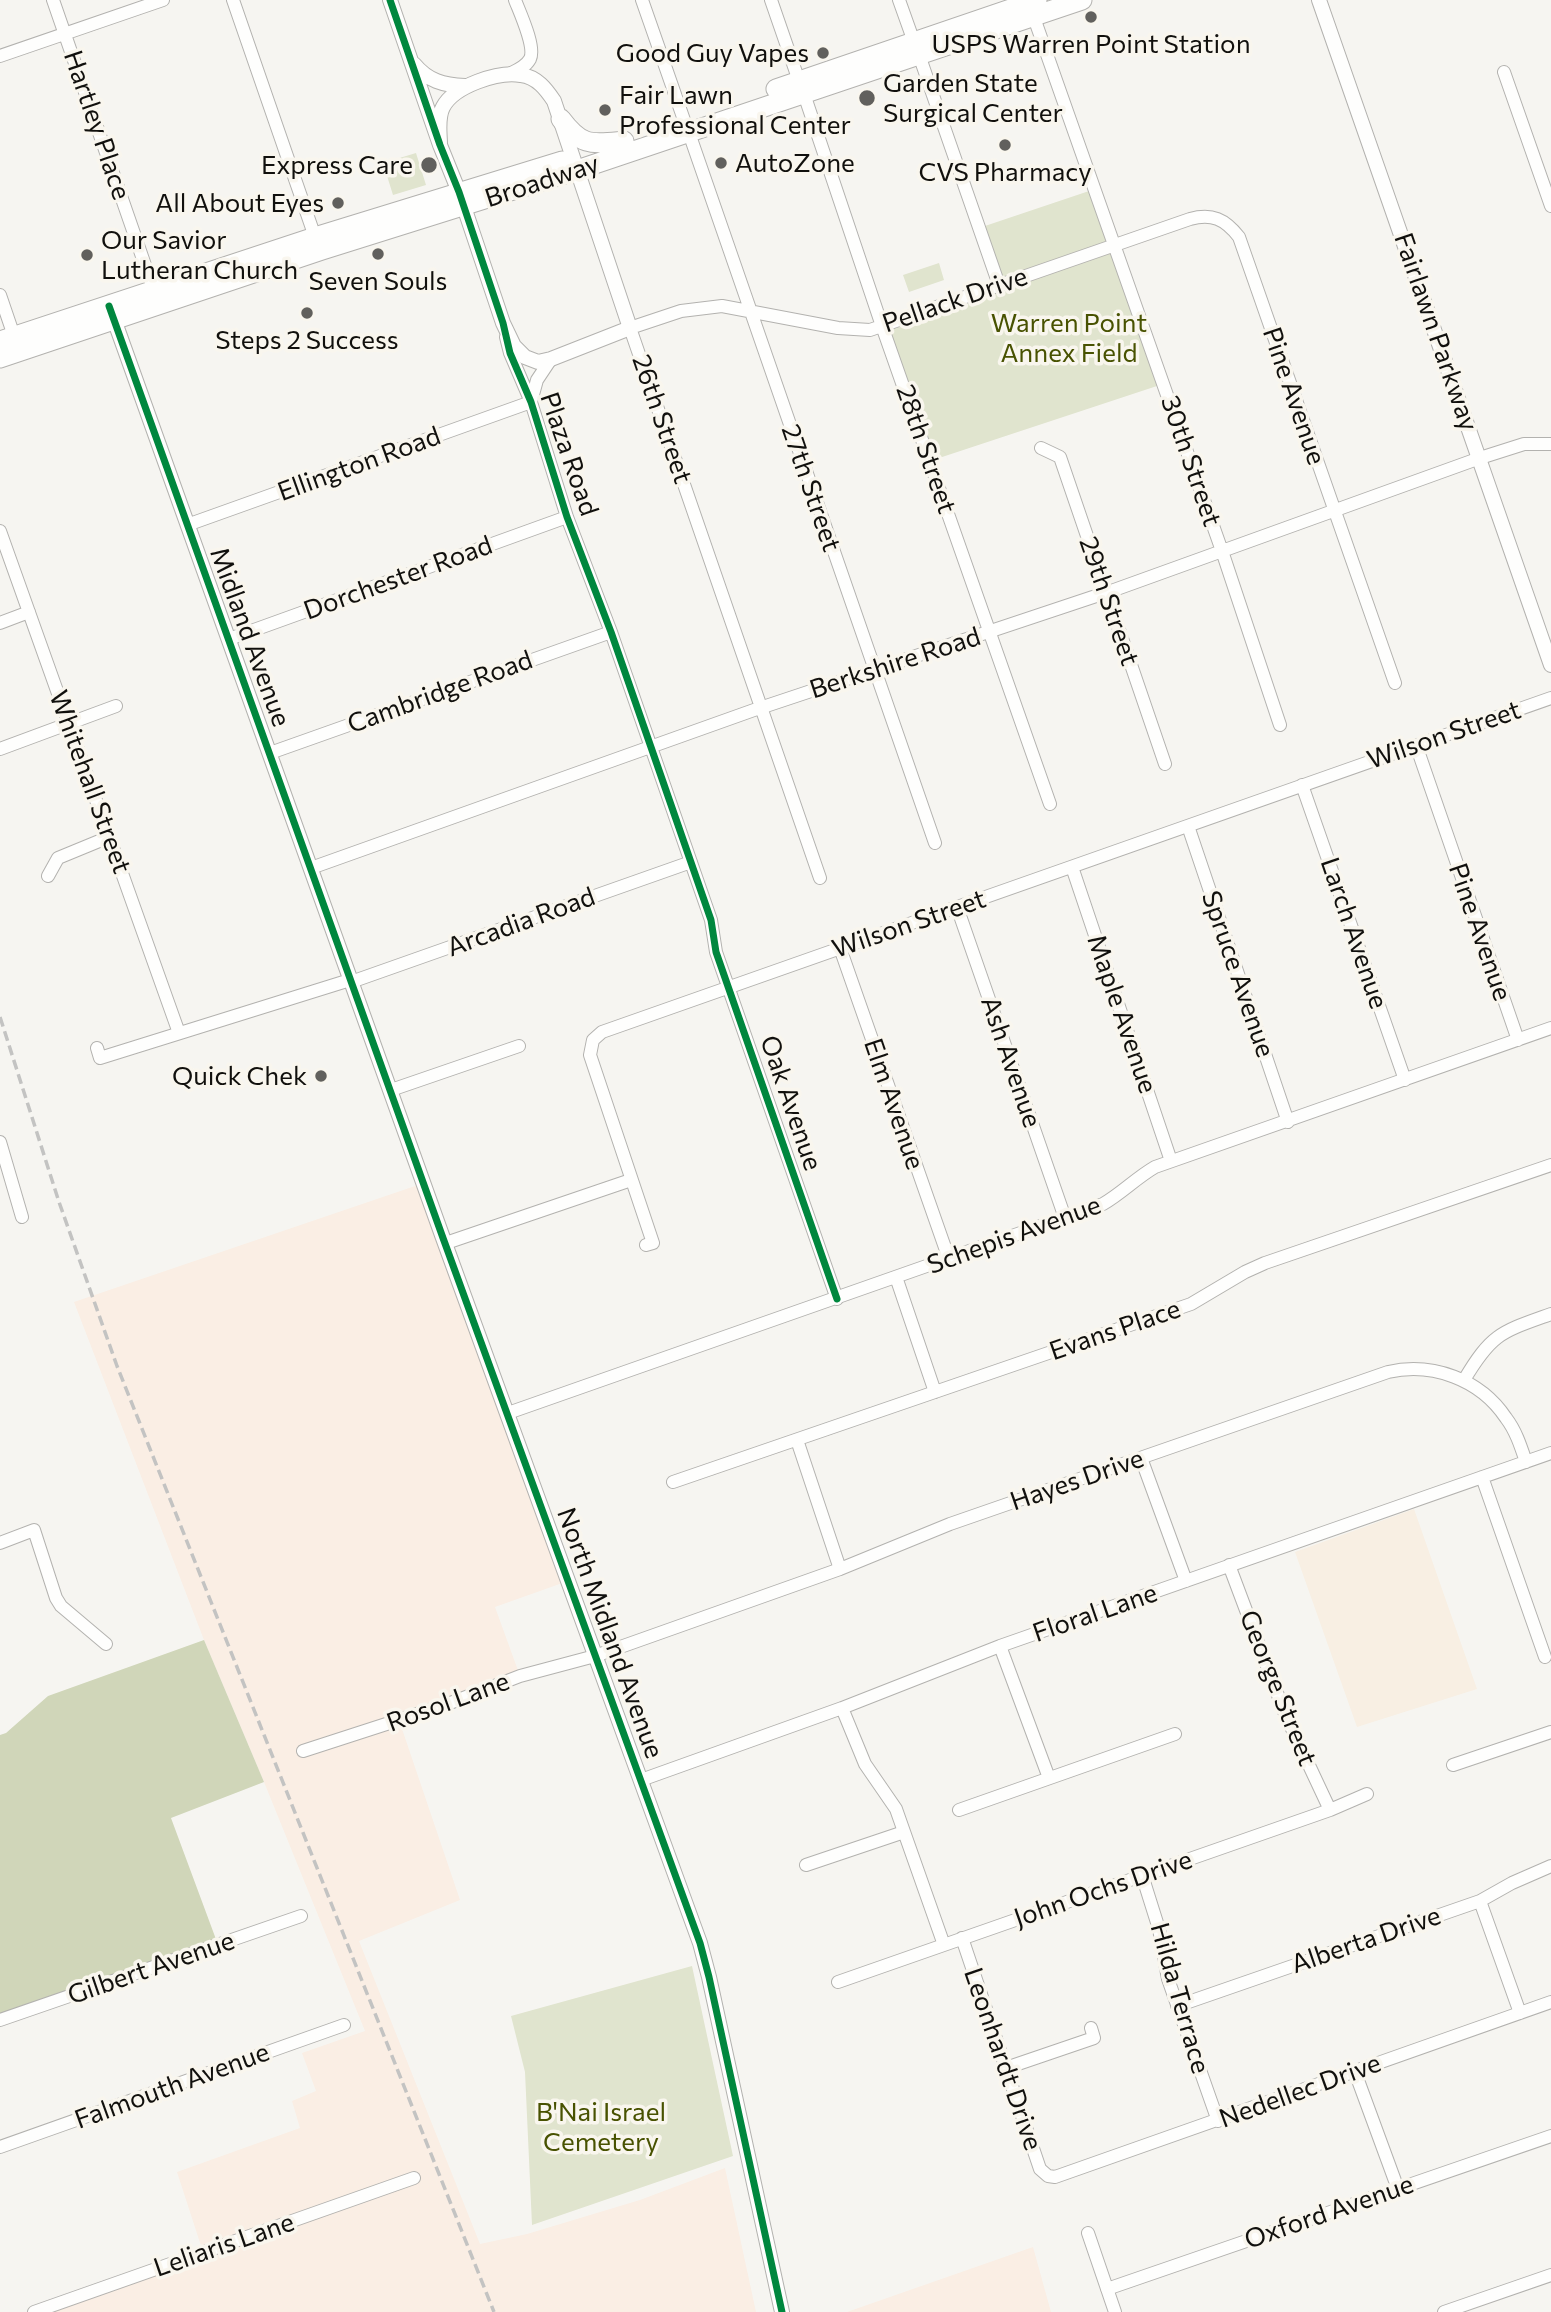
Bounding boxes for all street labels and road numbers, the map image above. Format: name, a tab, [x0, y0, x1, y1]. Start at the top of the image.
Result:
street label: Hartley Place	[57, 46, 137, 204]
street label: Broadway	[481, 148, 603, 214]
street label: Fairlawn Parkway	[1387, 229, 1485, 435]
street label: Pellack Drive	[878, 261, 1032, 339]
street label: Pine Avenue	[1256, 323, 1332, 469]
street label: 26th Street	[625, 350, 699, 488]
street label: 28th Street	[889, 380, 963, 518]
street label: Plaza Road	[533, 388, 605, 520]
street label: 30th Street	[1154, 392, 1228, 530]
street label: Ellington Road	[273, 420, 445, 508]
street label: 27th Street	[775, 420, 847, 556]
street label: Dorchester Road	[300, 529, 496, 627]
street label: 29th Street	[1072, 532, 1146, 670]
street label: Midland Avenue	[203, 543, 297, 731]
street label: Berkshire Road	[806, 621, 984, 705]
street label: Cambridge Road	[343, 644, 537, 740]
street label: Whitehall Street	[42, 686, 138, 878]
street label: Wilson Street	[1363, 694, 1525, 776]
street label: Larch Avenue	[1314, 853, 1394, 1013]
street label: Pine Avenue	[1442, 859, 1518, 1005]
street label: Arcadia Road	[443, 881, 599, 963]
street label: Wilson Street	[828, 883, 990, 965]
street label: Spruce Avenue	[1195, 887, 1281, 1061]
street label: Maple Avenue	[1080, 931, 1164, 1097]
street label: Ash Avenue	[974, 992, 1048, 1132]
street label: Oak Avenue	[753, 1031, 829, 1175]
street label: Elm Avenue	[857, 1034, 931, 1174]
street label: Schepis Avenue	[923, 1189, 1105, 1281]
street label: Evans Place	[1045, 1293, 1185, 1367]
street label: Hayes Drive	[1006, 1443, 1148, 1517]
street label: North Midland Avenue	[550, 1503, 670, 1763]
street label: Floral Lane	[1029, 1577, 1161, 1649]
street label: George Street	[1233, 1606, 1323, 1770]
street label: Rosol Lane	[383, 1665, 513, 1739]
street label: John Ochs Drive	[1010, 1844, 1196, 1934]
street label: Alberta Drive	[1287, 1900, 1445, 1980]
street label: Hilda Terrace	[1144, 1919, 1216, 2077]
street label: Gilbert Avenue	[64, 1925, 238, 2011]
street label: Leonhardt Drive	[957, 1964, 1049, 2154]
street label: Falmouth Avenue	[71, 2036, 273, 2136]
street label: Nedellec Drive	[1215, 2047, 1385, 2135]
street label: Oxford Avenue	[1240, 2169, 1418, 2255]
street label: Leliaris Lane	[150, 2206, 298, 2284]

